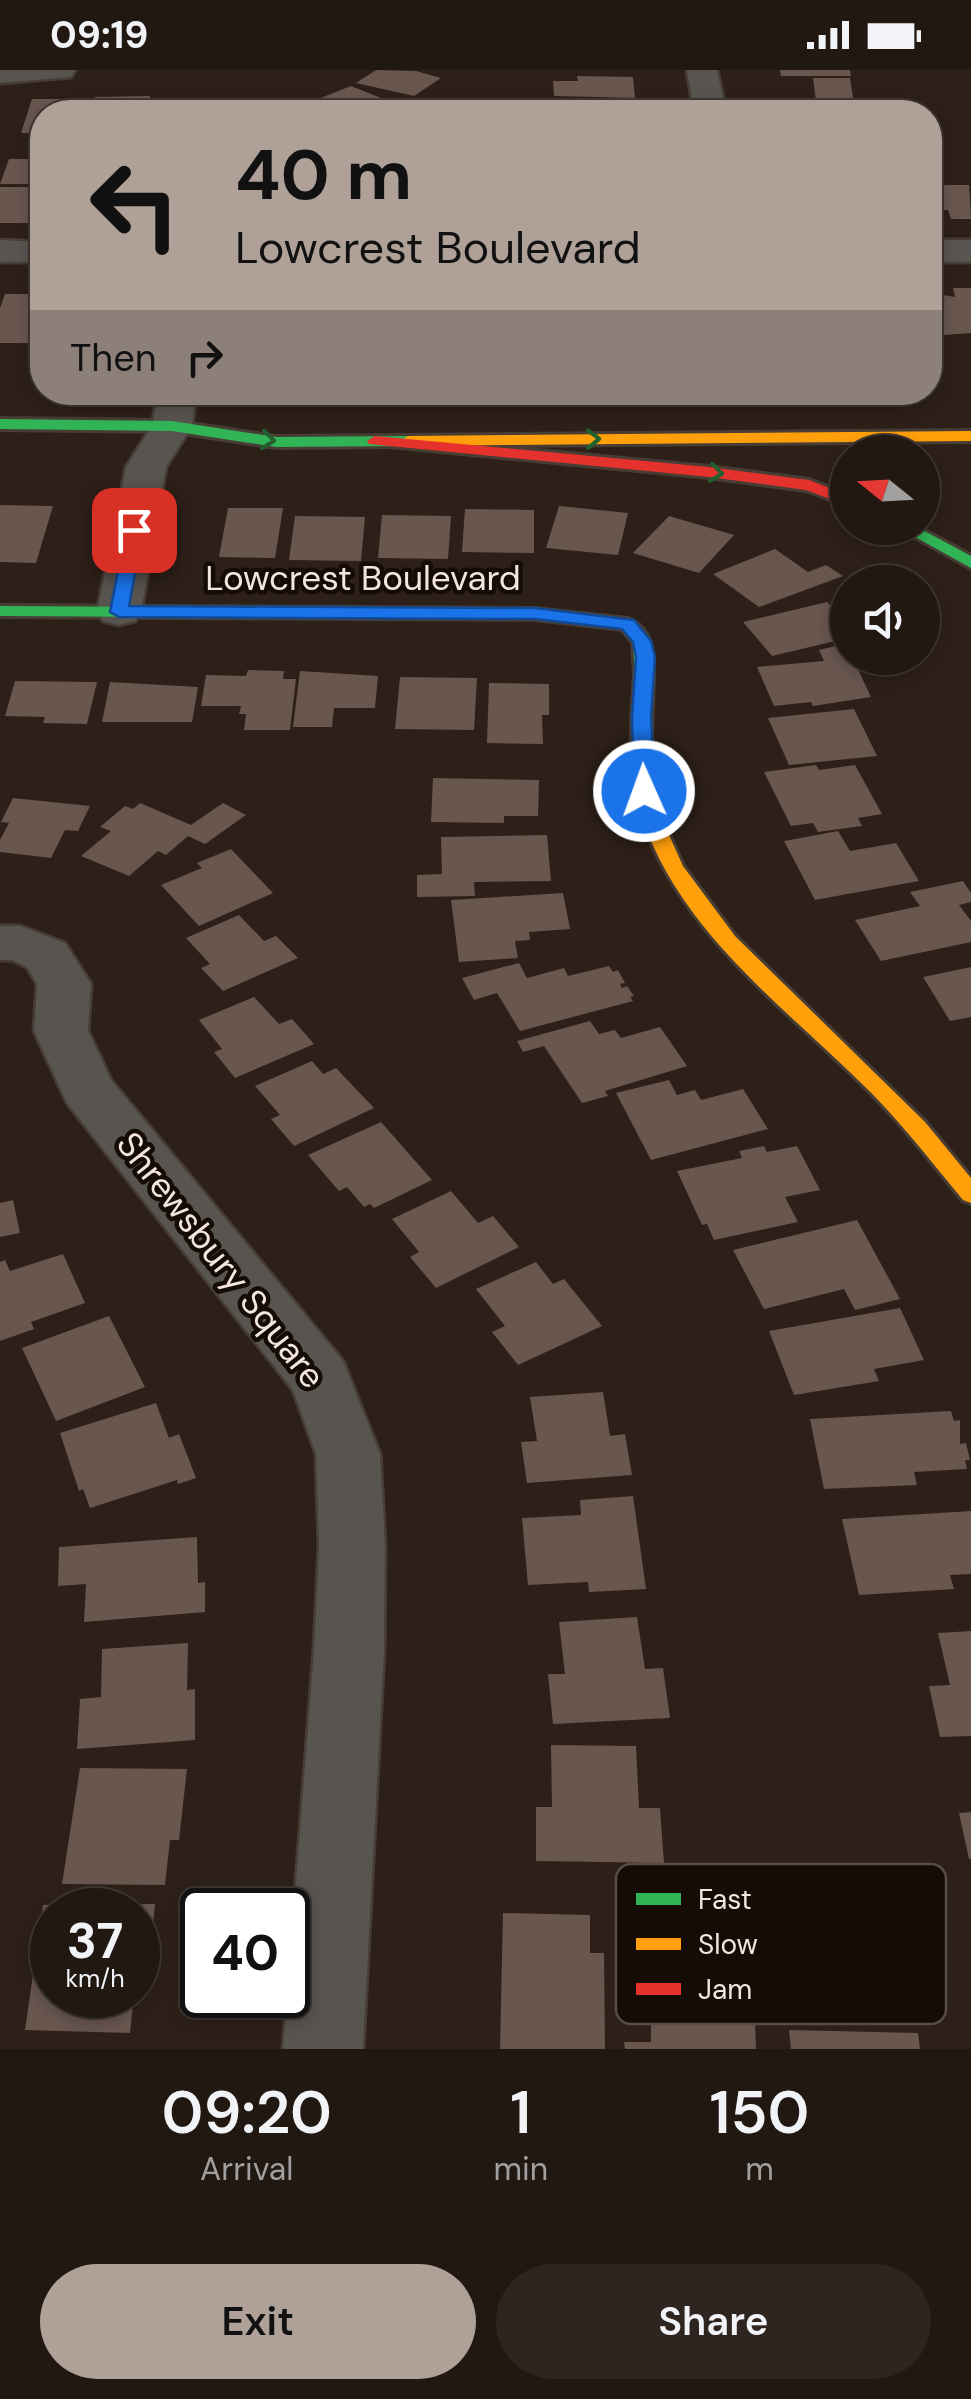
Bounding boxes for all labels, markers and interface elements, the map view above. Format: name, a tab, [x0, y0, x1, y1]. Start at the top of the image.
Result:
text: 09:19	[50, 10, 149, 60]
text: 40 m	[235, 130, 412, 221]
icon: left	[70, 140, 200, 270]
text: Lowcrest Boulevard	[235, 218, 641, 277]
icon: right	[177, 330, 232, 385]
text: Then	[70, 333, 157, 383]
one-way arrow	[586, 428, 602, 450]
one-way arrow	[261, 429, 277, 450]
north arrow	[830, 435, 940, 545]
map controls	[830, 435, 940, 675]
one-way arrow	[709, 462, 725, 483]
pin	[92, 488, 177, 573]
icon: arrive	[107, 503, 162, 558]
street label: Lowcrest Boulevard	[205, 555, 521, 601]
button: sound	[830, 565, 940, 675]
position arrow	[592, 739, 696, 843]
street label: Shrewsbury Square	[106, 1122, 336, 1398]
legend	[616, 1864, 946, 2024]
text: Fast	[698, 1881, 752, 1918]
speed limit sign: 40	[180, 1888, 310, 2018]
text: 37	[67, 1908, 123, 1974]
text: Slow	[698, 1926, 758, 1963]
text: km/h	[65, 1962, 125, 1995]
text: Jam	[698, 1971, 752, 2008]
text: 09:20	[162, 2073, 332, 2152]
text: 1	[510, 2073, 531, 2152]
text: 150	[710, 2073, 809, 2152]
text: Arrival	[200, 2148, 293, 2190]
text: min	[493, 2148, 548, 2190]
text: m	[745, 2148, 774, 2190]
button: Exit	[40, 2264, 476, 2379]
button: Share	[496, 2264, 931, 2379]

